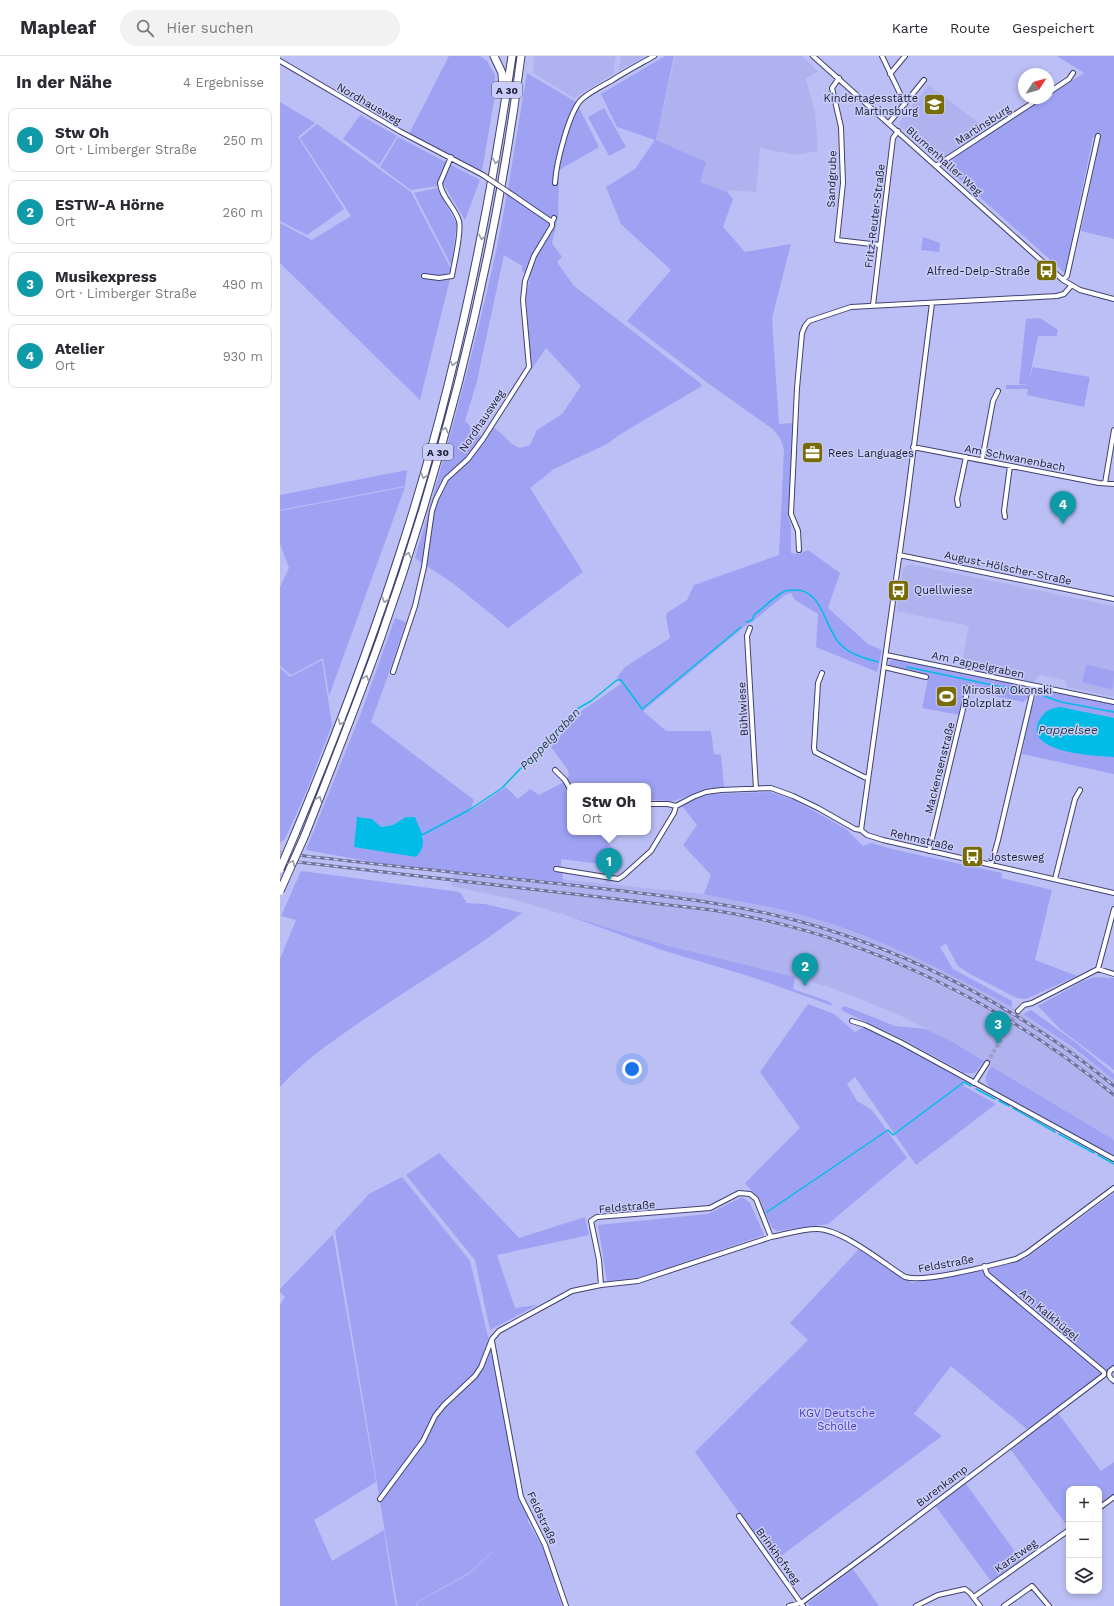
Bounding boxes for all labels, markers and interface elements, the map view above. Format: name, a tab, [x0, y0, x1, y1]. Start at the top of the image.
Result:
search box	[120, 10, 400, 46]
text: Mapleaf	[20, 16, 96, 39]
icon: search	[134, 17, 156, 39]
text: Hier suchen	[166, 19, 254, 37]
text: Karte	[892, 20, 928, 36]
text: Route	[950, 20, 990, 36]
text: Gespeichert	[1012, 20, 1094, 36]
north arrow	[1018, 68, 1054, 104]
text: In der Nähe	[16, 72, 112, 92]
text: 4 Ergebnisse	[183, 75, 264, 90]
street label: Nordhausweg	[334, 80, 404, 128]
road number: A 30	[492, 82, 522, 98]
school or university icon: Kindertagesstätte Martinsburg	[921, 91, 947, 117]
place label: Kindertagesstätte Martinsburg	[824, 92, 918, 118]
street label: Martinsburg	[953, 102, 1013, 148]
text: Stw Oh	[55, 124, 109, 142]
street label: Blumenhaller Weg	[904, 124, 985, 198]
text: 1	[27, 133, 33, 148]
text: 250 m	[223, 133, 263, 148]
text: Ort · Limberger Straße	[55, 142, 197, 157]
street label: Sandgrube	[825, 150, 839, 208]
one-way arrow	[492, 158, 500, 164]
street label: Fritz-Reuter-Straße	[862, 163, 888, 269]
text: ESTW-A Hörne	[55, 196, 164, 214]
text: 2	[26, 205, 34, 220]
text: 260 m	[223, 205, 263, 220]
text: Ort	[55, 214, 75, 229]
one-way arrow	[478, 233, 486, 240]
bus stop icon: Alfred-Delp-Straße	[1033, 258, 1059, 284]
place label: Alfred-Delp-Straße	[927, 265, 1030, 278]
text: Musikexpress	[55, 268, 157, 286]
text: 3	[26, 277, 34, 292]
text: 490 m	[222, 277, 263, 292]
text: Ort · Limberger Straße	[55, 286, 197, 301]
text: Atelier	[55, 340, 104, 358]
text: 4	[26, 349, 34, 364]
text: 930 m	[223, 349, 263, 364]
text: Ort	[55, 358, 75, 373]
one-way arrow	[450, 360, 458, 367]
street label: Nordhausweg	[456, 387, 508, 455]
one-way arrow	[440, 427, 449, 434]
office icon: Rees Languages	[799, 440, 825, 466]
street label: Am Schwanenbach	[963, 442, 1067, 474]
road number: A 30	[423, 444, 453, 460]
place label: Rees Languages	[828, 447, 914, 460]
one-way arrow	[420, 472, 428, 479]
pin: 4	[1050, 491, 1076, 524]
street label: August-Hölscher-Straße	[943, 548, 1073, 588]
one-way arrow	[403, 551, 412, 558]
bus stop icon: Quellwiese	[885, 577, 911, 603]
place label: Quellwiese	[914, 584, 973, 597]
one-way arrow	[381, 596, 389, 603]
street label: Am Pappelgraben	[930, 649, 1026, 681]
one-way arrow	[362, 674, 370, 681]
street label: Bühlwiese	[735, 681, 751, 737]
sports icon: Miroslav Okonski Bolzplatz	[933, 683, 959, 709]
place label: Miroslav Okonski Bolzplatz	[962, 684, 1052, 710]
water label: Pappelgraben	[517, 705, 583, 773]
one-way arrow	[337, 719, 345, 726]
street label: Mackensenstraße	[922, 721, 958, 815]
water label: Pappelsee	[1038, 723, 1098, 737]
popup	[567, 783, 651, 835]
text: Stw Oh	[582, 793, 636, 811]
one-way arrow	[314, 795, 322, 803]
text: Ort	[582, 811, 602, 826]
street label: Rehmstraße	[889, 826, 955, 854]
bus stop icon: Jostesweg	[959, 844, 985, 870]
pin: 1	[596, 848, 622, 881]
place label: Jostesweg	[988, 851, 1044, 864]
one-way arrow	[287, 860, 295, 868]
pin: 2	[792, 953, 818, 986]
pin: 3	[985, 1011, 1011, 1044]
your location	[622, 1059, 642, 1079]
street label: Feldstraße	[598, 1198, 656, 1216]
street label: Feldstraße	[917, 1253, 975, 1275]
street label: Am Kalkhügel	[1017, 1286, 1082, 1344]
park label: KGV Deutsche Scholle	[799, 1407, 875, 1433]
street label: Burenkamp	[914, 1462, 970, 1510]
map controls	[1066, 1486, 1102, 1594]
button: +	[1066, 1486, 1102, 1522]
street label: Feldstraße	[524, 1490, 560, 1546]
button: −	[1066, 1522, 1102, 1558]
street label: Brinkhofweg	[753, 1525, 803, 1587]
street label: Karstweg	[992, 1536, 1040, 1575]
button: layers	[1066, 1558, 1102, 1594]

